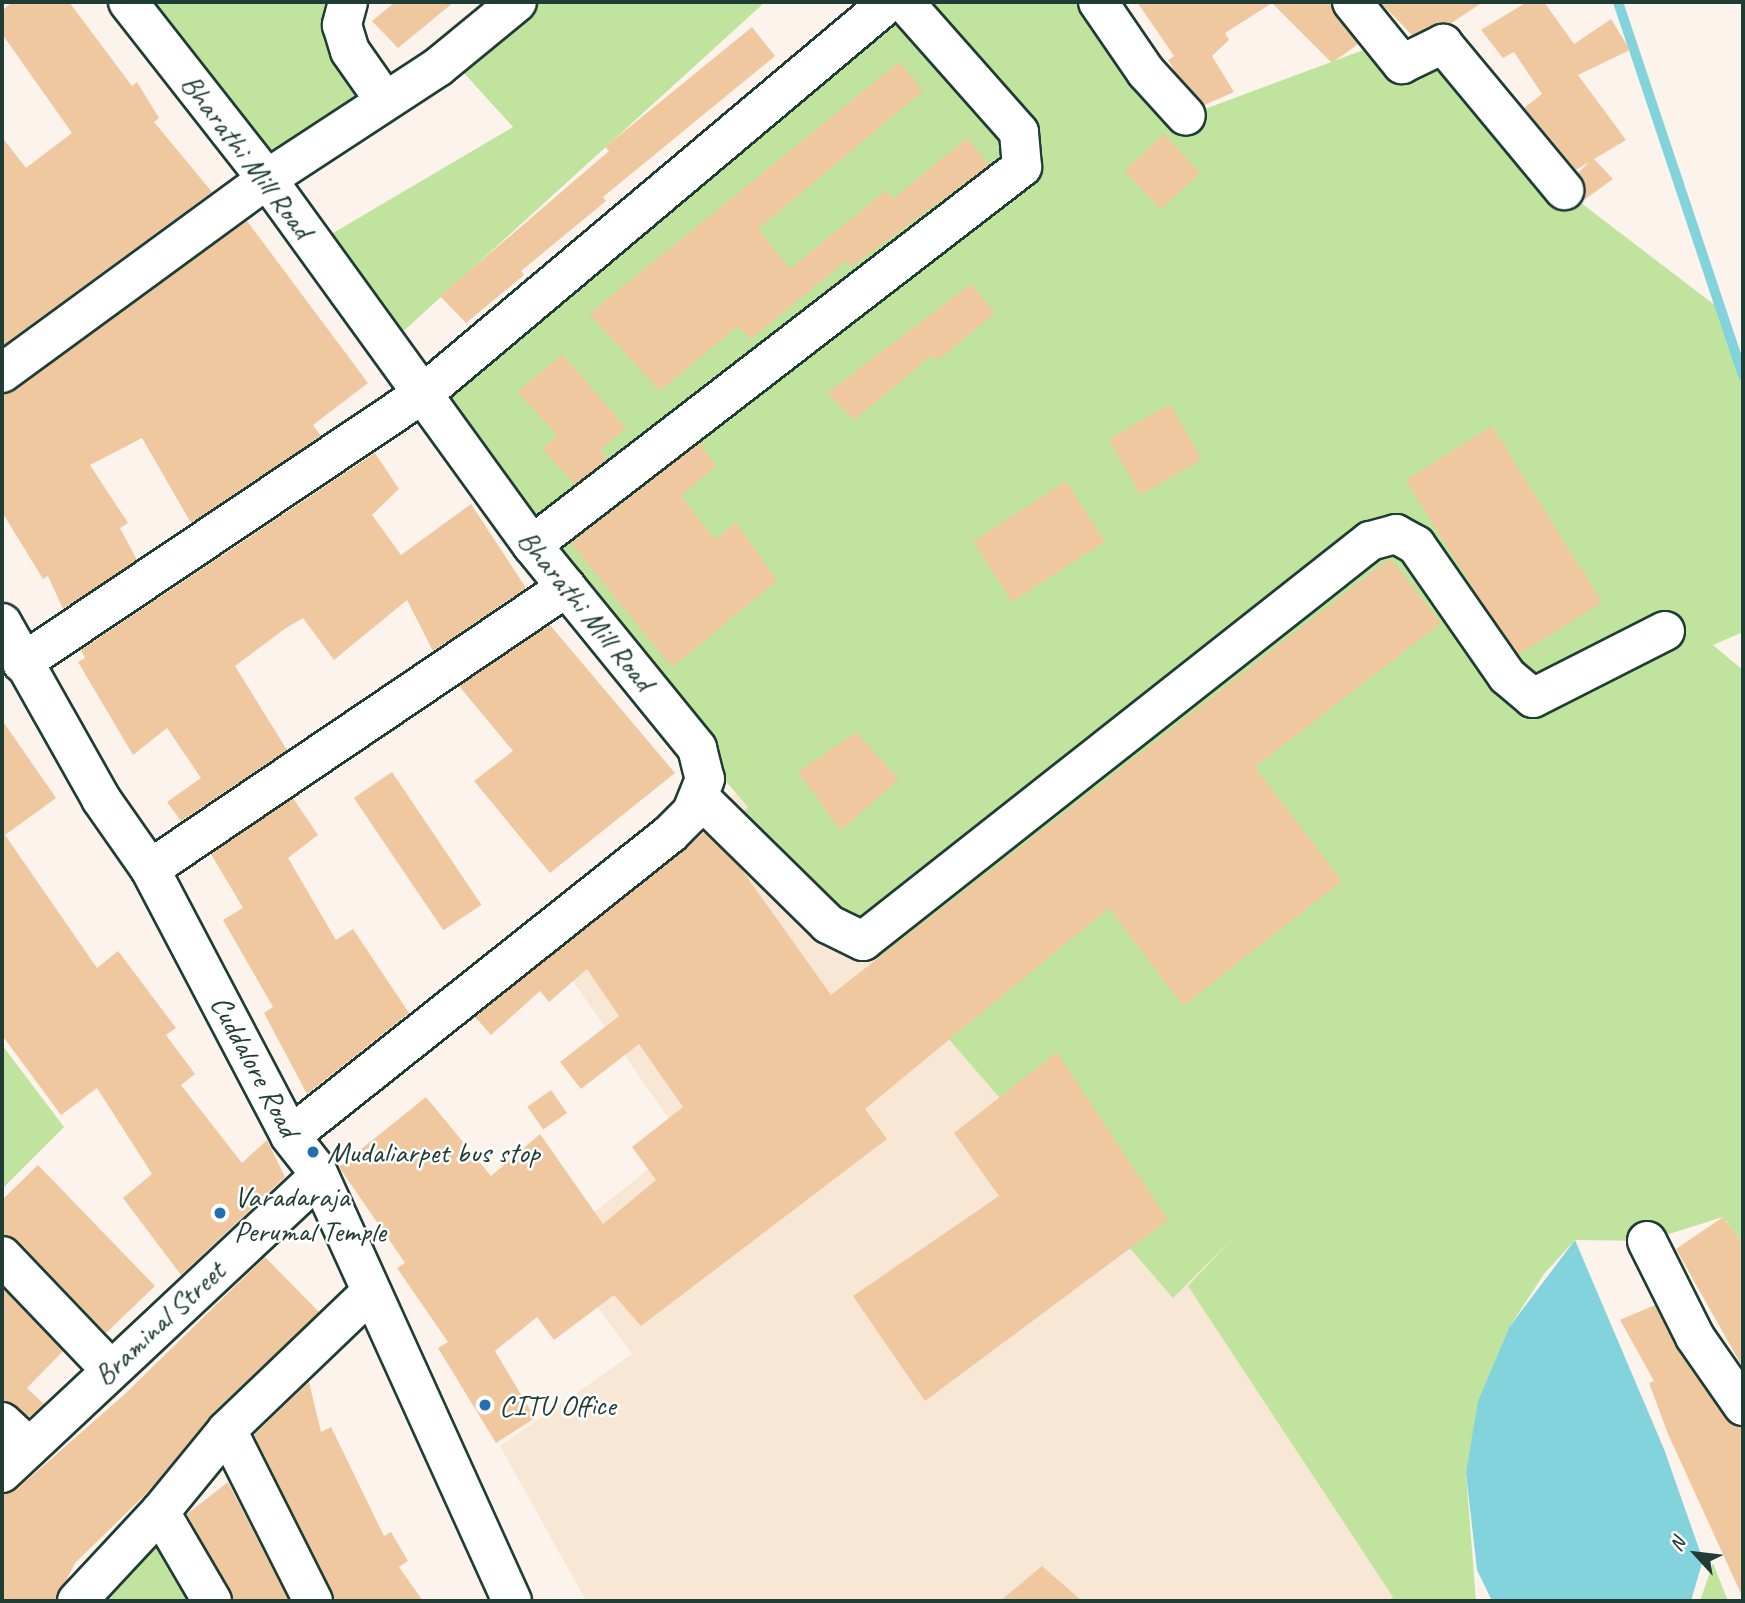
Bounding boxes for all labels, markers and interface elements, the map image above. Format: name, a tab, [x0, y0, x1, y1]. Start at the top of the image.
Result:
street label: Bharathi Mill Road	[173, 66, 321, 246]
street label: Bharathi Mill Road	[510, 522, 662, 698]
street label: Cuddalore Road	[203, 989, 307, 1143]
place label: Mudaliarpet bus stop	[327, 1134, 540, 1170]
marker: Mudaliarpet bus stop	[305, 1144, 321, 1160]
place label: Varadaraja Perumal Temple	[234, 1178, 386, 1248]
marker: Varadaraja Perumal Temple	[212, 1205, 228, 1221]
street label: Braminal Street	[86, 1253, 232, 1393]
place label: CITU Office	[499, 1387, 616, 1423]
marker: CITU Office	[477, 1397, 493, 1413]
north arrow	[1661, 1519, 1731, 1589]
text: N	[1664, 1534, 1691, 1555]

